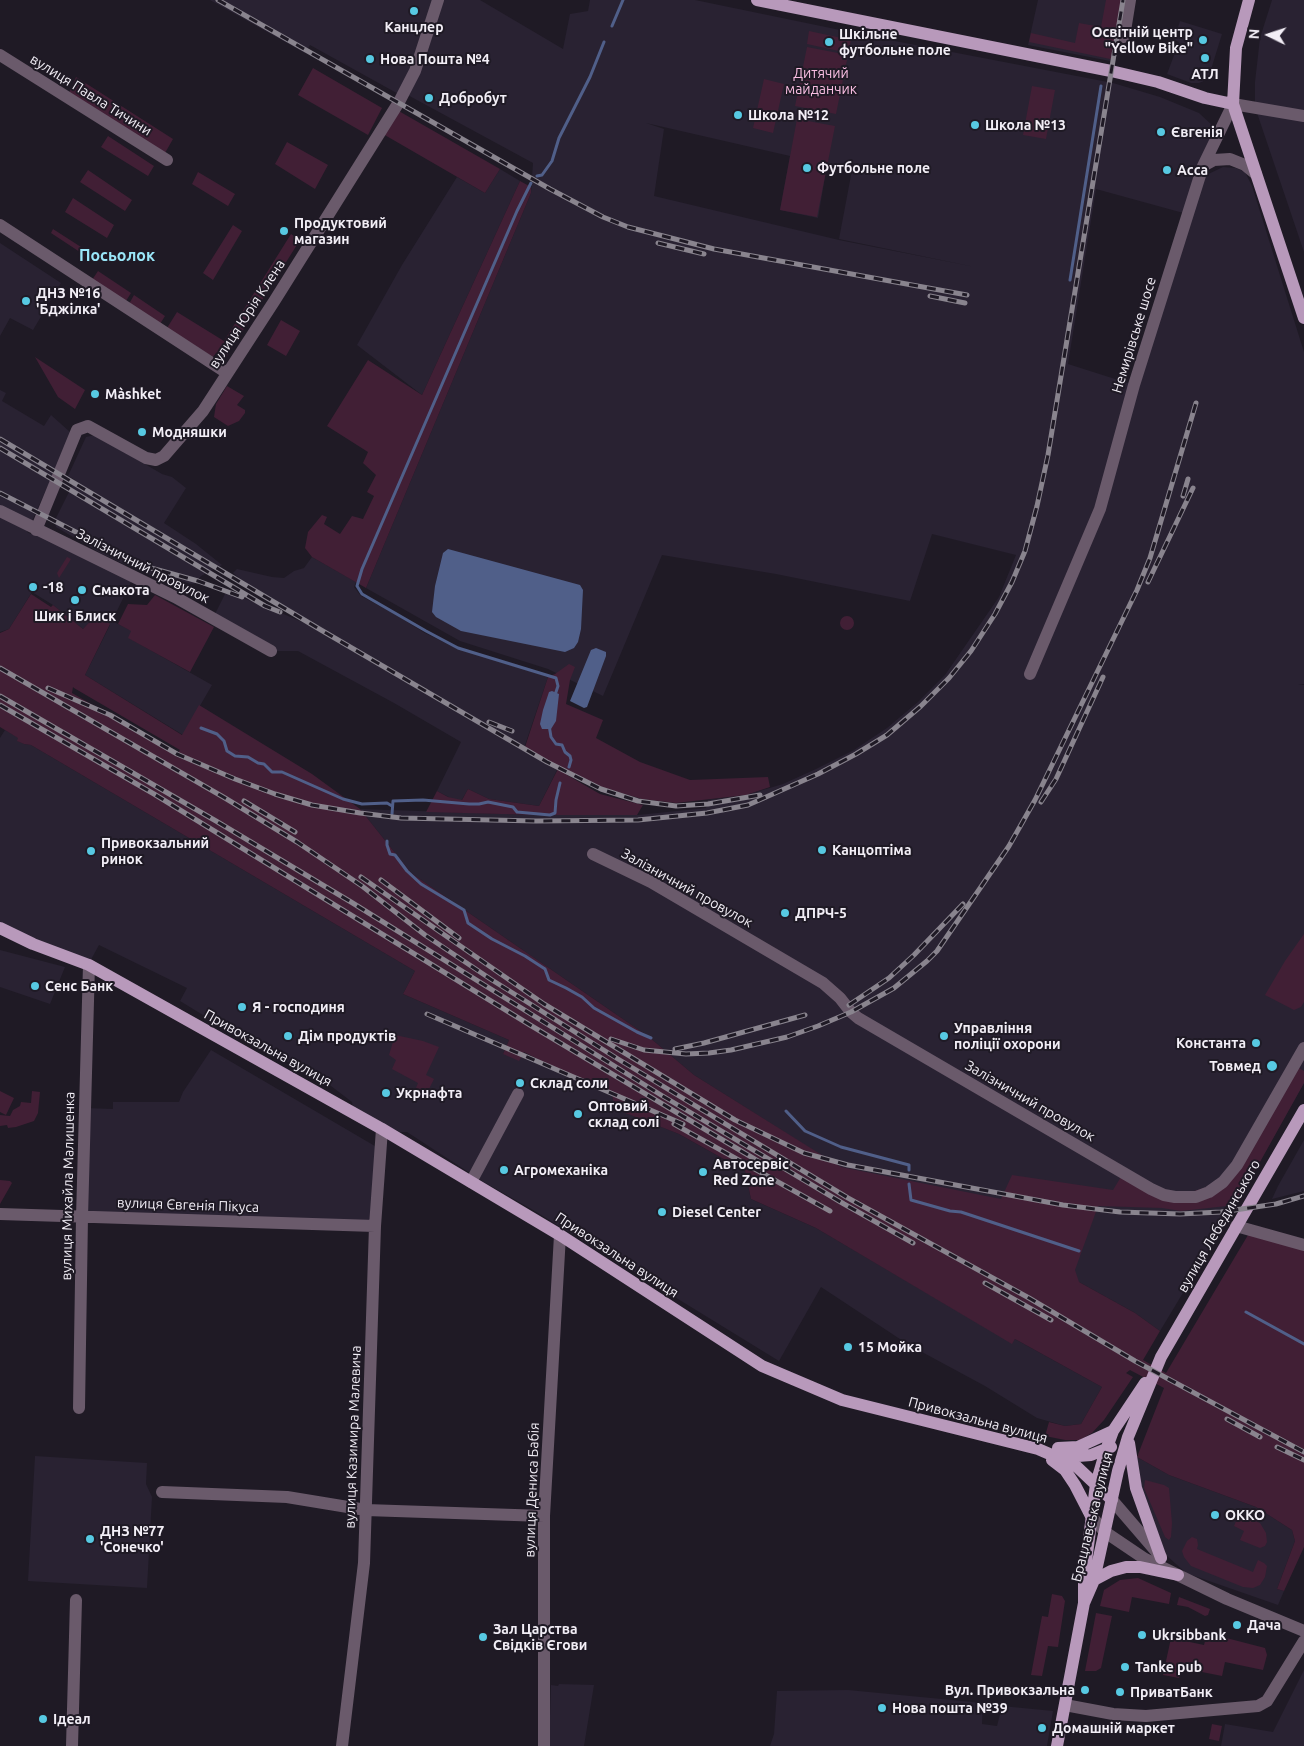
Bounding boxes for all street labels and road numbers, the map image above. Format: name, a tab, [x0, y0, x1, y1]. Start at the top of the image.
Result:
street label: вулиця Павла Тичини	[27, 51, 155, 139]
street label: вулиця Юрія Клена	[206, 256, 288, 372]
street label: Немирівське шосе	[1108, 275, 1160, 395]
street label: Залізничний провулок	[74, 525, 212, 607]
street label: Залізничний провулок	[618, 845, 756, 931]
street label: Привокзальна вулиця	[201, 1006, 335, 1090]
street label: Залізничний провулок	[962, 1057, 1098, 1145]
street label: вулиця Михайла Малишенка	[58, 1092, 78, 1280]
street label: вулиця Лебединського	[1174, 1157, 1264, 1295]
street label: вулиця Євгенія Пікуса	[117, 1194, 259, 1216]
street label: Привокзальна вулиця	[552, 1209, 682, 1301]
street label: вулиця Казимира Малевича	[341, 1345, 365, 1529]
street label: Привокзальна вулиця	[906, 1393, 1050, 1447]
street label: вулиця Дениса Бабія	[521, 1422, 543, 1558]
street label: Брацлавська вулиця	[1068, 1450, 1116, 1584]

